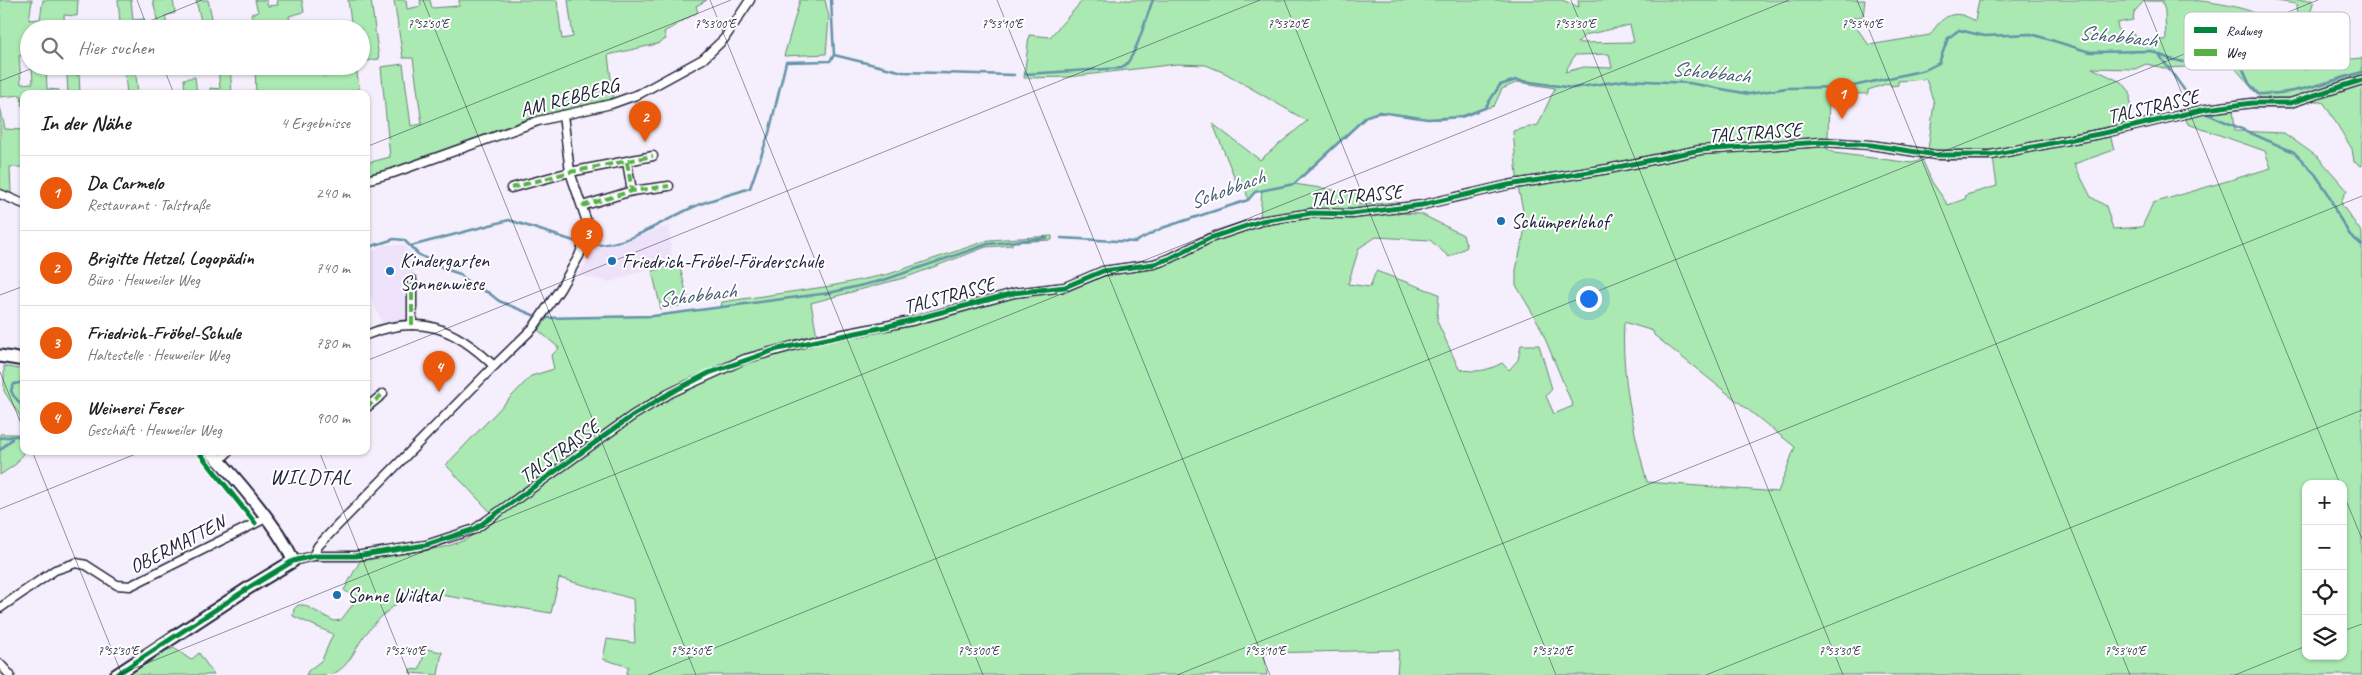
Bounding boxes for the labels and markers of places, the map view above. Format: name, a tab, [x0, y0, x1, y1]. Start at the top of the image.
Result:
pin: 1	[1826, 78, 1858, 119]
pin: 2	[629, 101, 661, 142]
place label: Schümperlehof	[1511, 209, 1613, 234]
marker: Schümperlehof	[1495, 215, 1507, 227]
pin: 3	[571, 218, 603, 259]
place label: Kindergarten Sonnenwiese	[400, 248, 490, 296]
place label: Friedrich-Fröbel-Förderschule	[622, 249, 825, 274]
marker: Friedrich-Fröbel-Förderschule	[606, 255, 618, 267]
marker: Kindergarten Sonnenwiese	[384, 265, 396, 277]
pin: 4	[423, 351, 455, 392]
place label: Sonne Wildtal	[347, 583, 445, 608]
marker: Sonne Wildtal	[331, 589, 343, 601]

